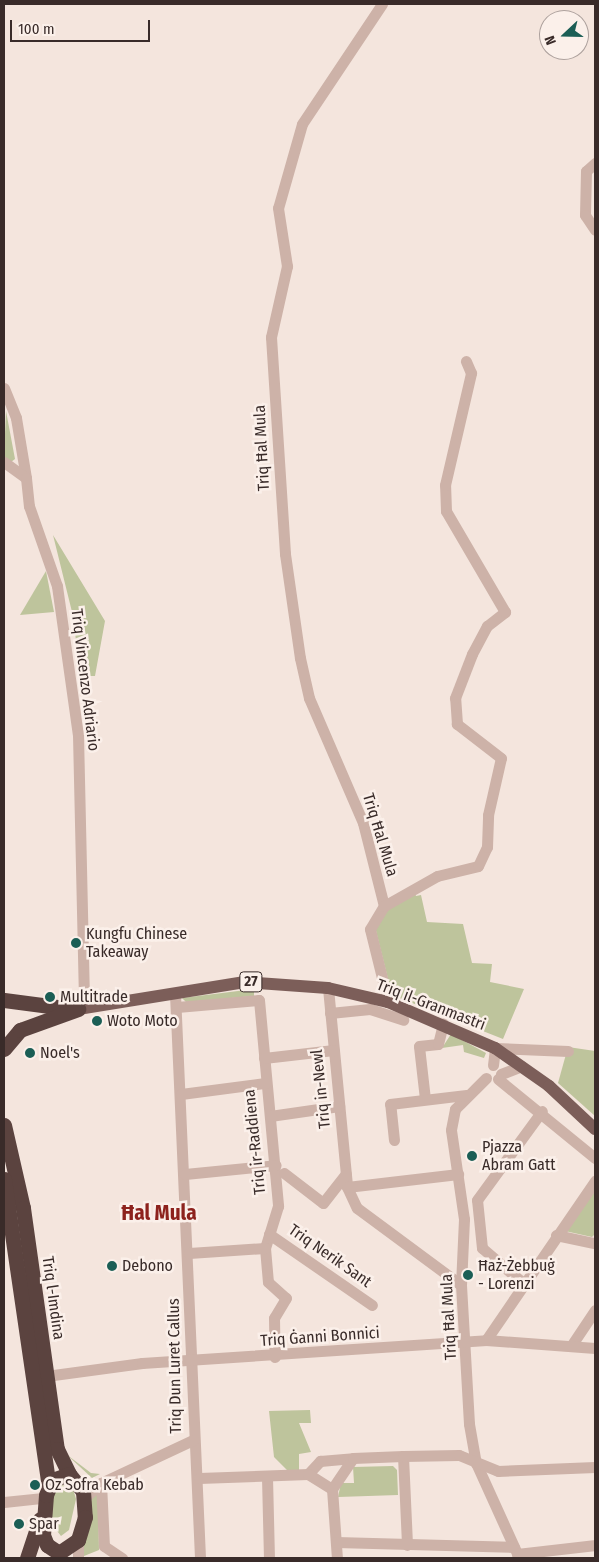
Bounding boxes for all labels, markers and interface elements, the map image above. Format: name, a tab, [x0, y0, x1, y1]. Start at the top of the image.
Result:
scale bar	[12, 10, 152, 42]
north arrow	[539, 10, 589, 60]
text: 100 m	[18, 20, 55, 38]
text: N	[541, 33, 560, 47]
street label: Triq Ħal Mula	[250, 405, 274, 491]
street label: Triq Vincenzo Adriario	[67, 608, 103, 752]
street label: Triq Ħal Mula	[358, 791, 402, 879]
place label: Kungfu Chinese Takeaway	[86, 924, 187, 962]
marker: Kungfu Chinese Takeaway	[70, 937, 82, 949]
road number: 27	[238, 970, 264, 994]
street label: Triq il-Granmastri	[374, 975, 488, 1035]
place label: Multitrade	[60, 987, 128, 1007]
marker: Multitrade	[44, 991, 56, 1003]
place label: Woto Moto	[107, 1011, 178, 1031]
marker: Woto Moto	[91, 1015, 103, 1027]
place label: Noel's	[40, 1043, 80, 1063]
marker: Noel's	[24, 1047, 36, 1059]
street label: Triq in-Newl	[307, 1048, 335, 1130]
street label: Triq ir-Raddiena	[240, 1088, 270, 1196]
place label: Pjazza Abram Gatt	[482, 1137, 555, 1175]
marker: Pjazza Abram Gatt	[466, 1150, 478, 1162]
district label: Ħal Mula	[121, 1200, 197, 1226]
street label: Triq Nerik Sant	[285, 1220, 375, 1292]
street label: Triq l-Imdina	[38, 1255, 68, 1341]
place label: Debono	[122, 1256, 173, 1276]
place label: Ħaż-Żebbuġ - Lorenzi	[478, 1256, 555, 1294]
marker: Debono	[106, 1260, 118, 1272]
marker: Ħaż-Żebbuġ - Lorenzi	[462, 1269, 474, 1281]
street label: Triq Ħal Mula	[437, 1274, 461, 1360]
street label: Triq Dun Luret Callus	[164, 1298, 186, 1434]
street label: Triq Ġanni Bonnici	[260, 1323, 380, 1351]
place label: Oz Sofra Kebab	[45, 1475, 144, 1495]
marker: Oz Sofra Kebab	[29, 1479, 41, 1491]
place label: Spar	[29, 1514, 59, 1534]
marker: Spar	[13, 1518, 25, 1530]

